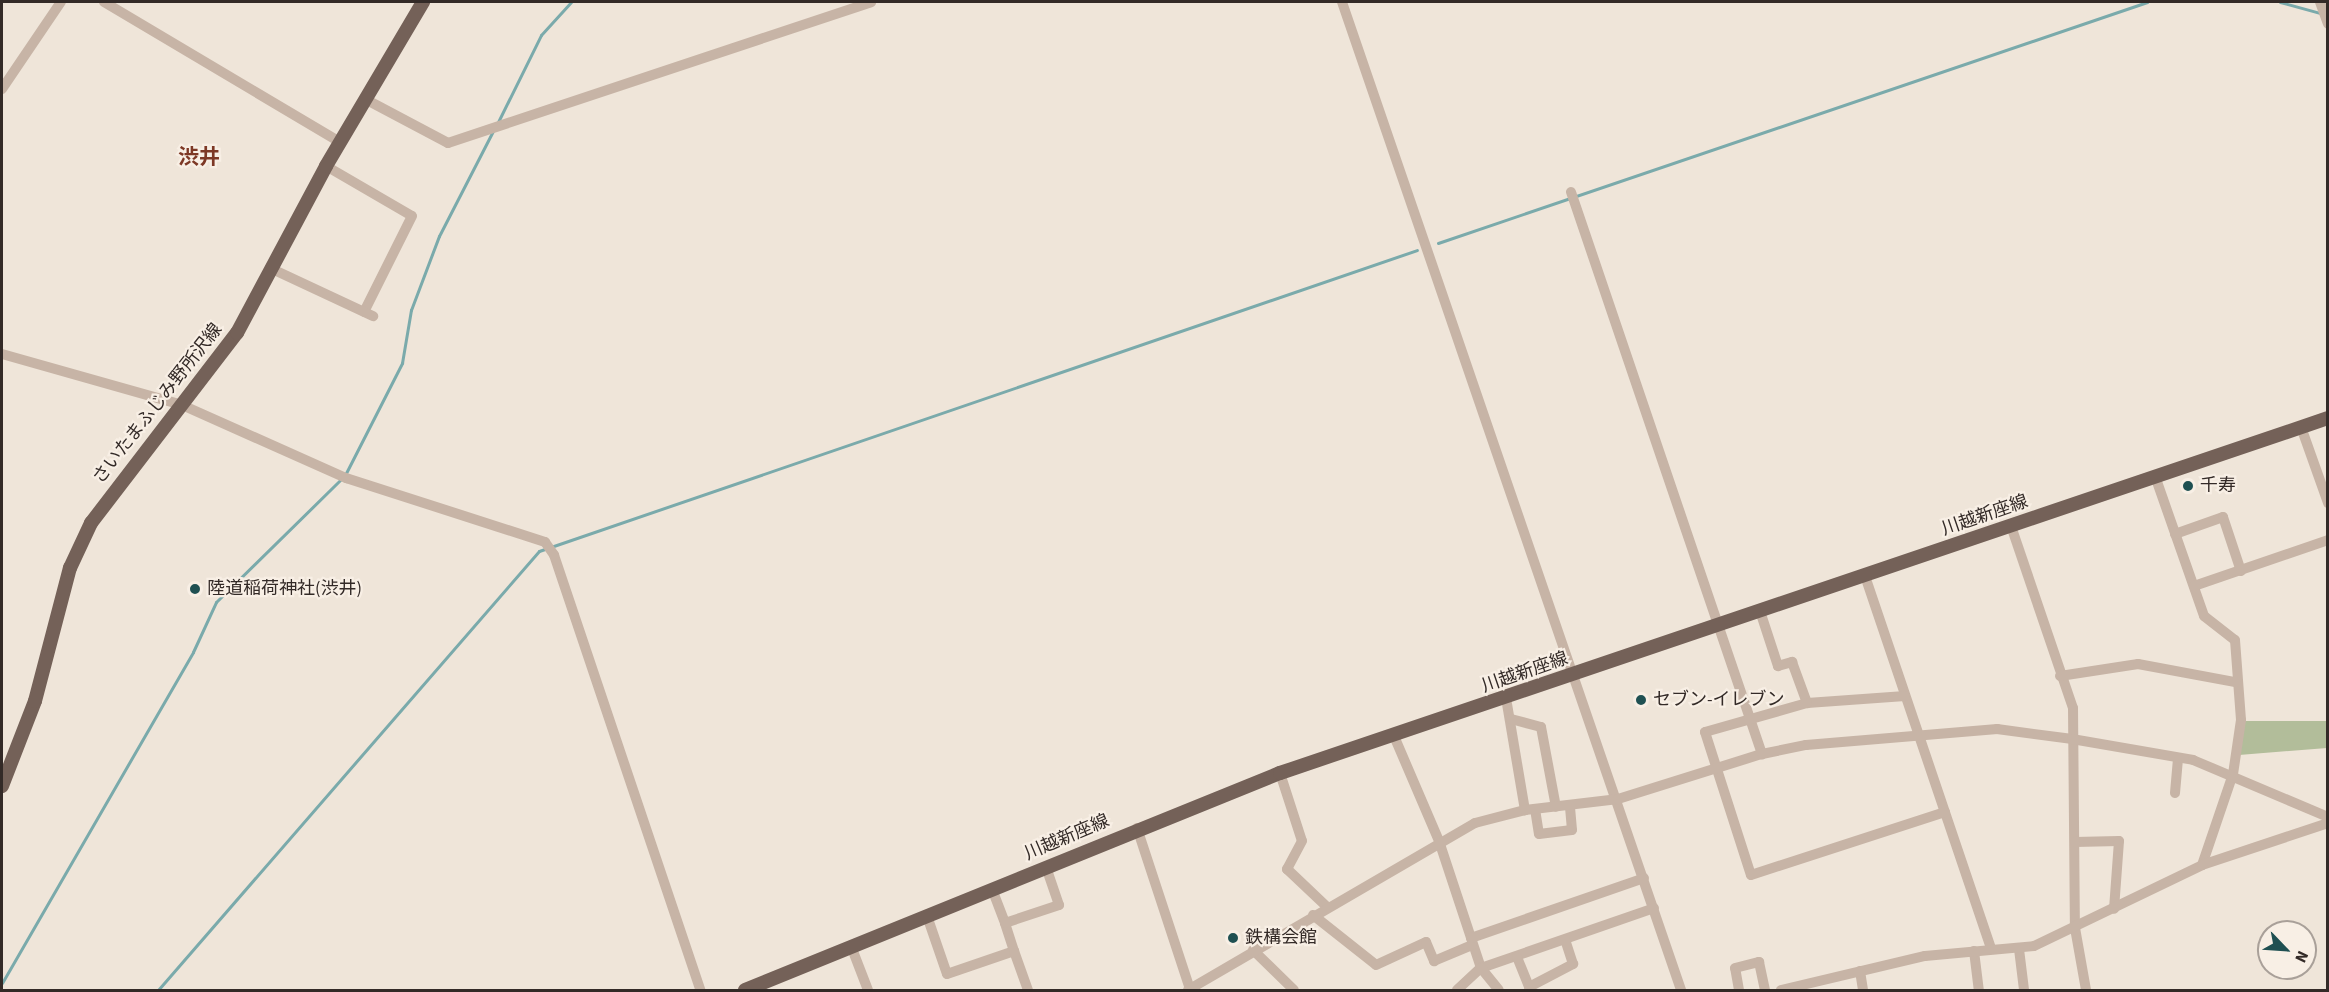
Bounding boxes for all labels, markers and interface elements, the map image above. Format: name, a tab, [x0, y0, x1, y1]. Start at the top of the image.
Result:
district label: 渋井	[178, 144, 220, 170]
street label: さいたまふじみ野所沢線	[89, 319, 227, 489]
place label: 千寿	[2200, 475, 2236, 497]
marker: 千寿	[2181, 479, 2195, 493]
street label: 川越新座線	[1939, 491, 2031, 541]
place label: 陸道稲荷神社(渋井)	[207, 578, 362, 600]
marker: 陸道稲荷神社(渋井)	[188, 582, 202, 596]
street label: 川越新座線	[1479, 648, 1571, 698]
place label: セブン-イレブン	[1653, 689, 1785, 711]
marker: セブン-イレブン	[1634, 693, 1648, 707]
street label: 川越新座線	[1021, 810, 1113, 866]
north arrow	[2257, 920, 2317, 980]
place label: 鉄構会館	[1245, 927, 1317, 949]
marker: 鉄構会館	[1226, 931, 1240, 945]
text: N	[2289, 947, 2314, 966]

